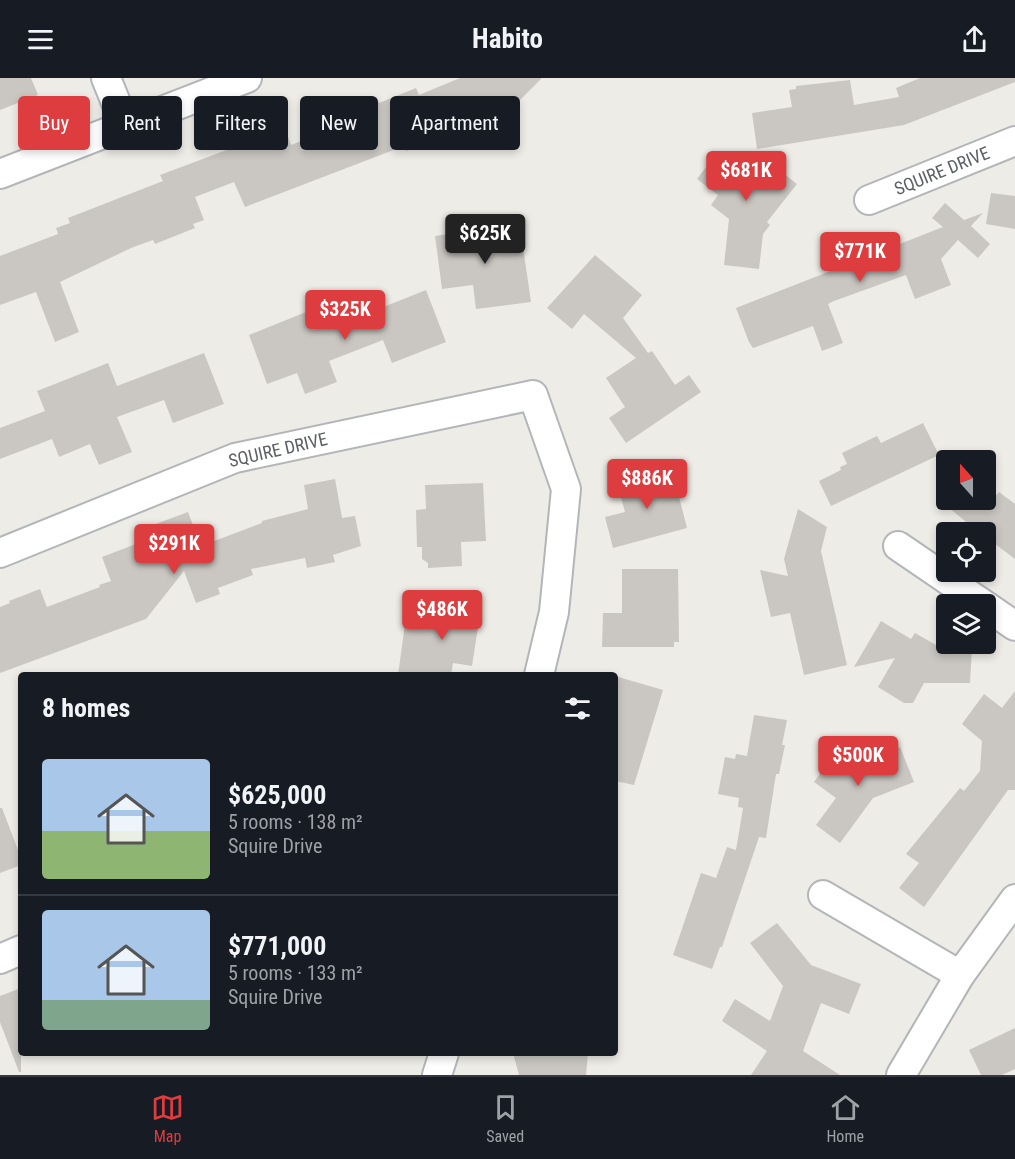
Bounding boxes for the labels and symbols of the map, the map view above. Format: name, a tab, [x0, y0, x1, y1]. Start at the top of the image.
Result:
street label: SQUIRE DRIVE	[891, 142, 993, 199]
pin: $681K	[704, 151, 788, 202]
pin: $625K	[443, 214, 527, 265]
pin: $771K	[818, 232, 902, 283]
pin: $325K	[303, 290, 387, 341]
street label: SQUIRE DRIVE	[226, 428, 329, 471]
north arrow	[936, 450, 996, 510]
pin: $886K	[605, 459, 689, 510]
pin: $291K	[132, 524, 216, 575]
pin: $486K	[400, 590, 484, 641]
pin: $500K	[816, 736, 900, 787]

